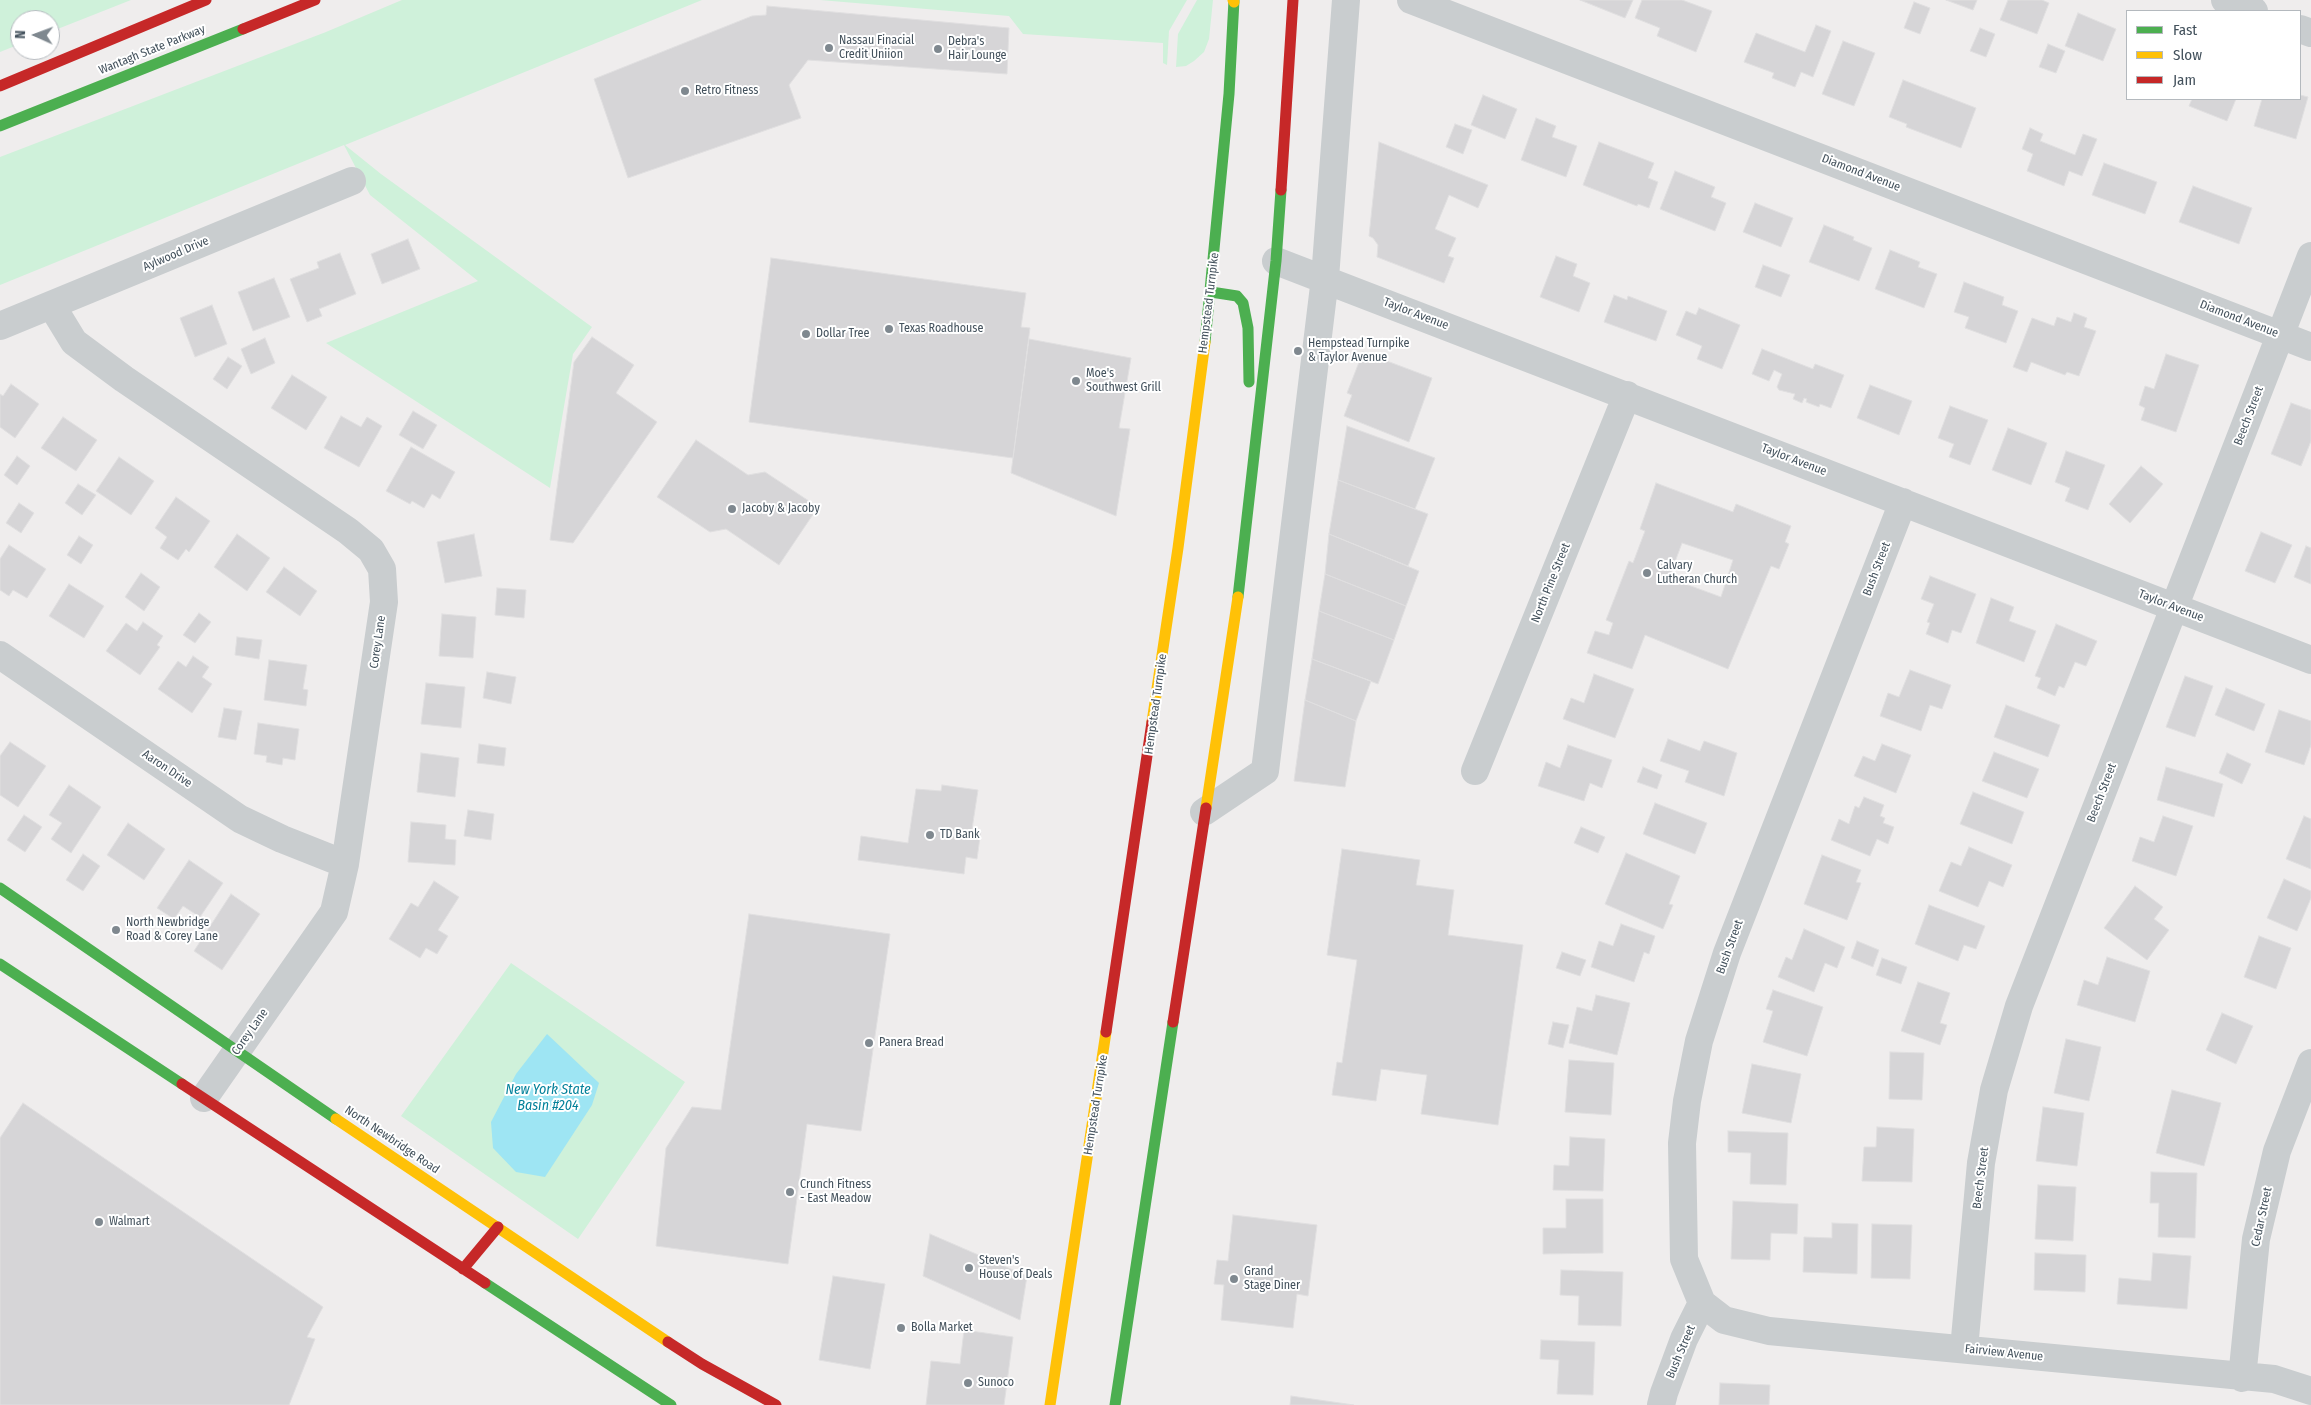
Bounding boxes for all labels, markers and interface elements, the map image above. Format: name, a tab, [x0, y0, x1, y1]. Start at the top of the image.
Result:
north arrow	[10, 10, 60, 60]
legend	[2126, 10, 2301, 100]
text: Fast	[2173, 21, 2197, 39]
street label: Wantagh State Parkway	[97, 22, 207, 78]
text: N	[12, 30, 29, 39]
place label: Nassau Finacial Credit Uniion	[839, 34, 914, 62]
place label: Debra's Hair Lounge	[948, 35, 1007, 63]
marker: Nassau Finacial Credit Uniion	[823, 42, 835, 54]
marker: Debra's Hair Lounge	[932, 43, 944, 55]
text: Slow	[2173, 46, 2202, 64]
text: Jam	[2173, 71, 2196, 89]
place label: Retro Fitness	[695, 84, 758, 98]
marker: Retro Fitness	[679, 85, 691, 97]
street label: Diamond Avenue	[1820, 151, 1902, 195]
street label: Aylwood Drive	[141, 234, 211, 274]
street label: Hempstead Turnpike	[1196, 252, 1222, 354]
street label: Taylor Avenue	[1381, 295, 1451, 333]
street label: Diamond Avenue	[2198, 297, 2280, 341]
place label: Texas Roadhouse	[899, 322, 983, 336]
marker: Texas Roadhouse	[883, 323, 895, 335]
place label: Dollar Tree	[816, 327, 869, 341]
marker: Dollar Tree	[800, 328, 812, 340]
place label: Hempstead Turnpike & Taylor Avenue	[1308, 337, 1409, 365]
marker: Hempstead Turnpike & Taylor Avenue	[1292, 345, 1304, 357]
place label: Moe's Southwest Grill	[1086, 367, 1161, 395]
marker: Moe's Southwest Grill	[1070, 375, 1082, 387]
street label: Beech Street	[2231, 384, 2267, 448]
street label: Taylor Avenue	[1759, 441, 1829, 479]
place label: Jacoby & Jacoby	[742, 502, 820, 516]
marker: Jacoby & Jacoby	[726, 503, 738, 515]
street label: Bush Street	[1860, 540, 1894, 598]
street label: North Pine Street	[1528, 541, 1574, 625]
place label: Calvary Lutheran Church	[1657, 559, 1737, 587]
marker: Calvary Lutheran Church	[1641, 567, 1653, 579]
street label: Taylor Avenue	[2136, 587, 2206, 625]
street label: Corey Lane	[367, 615, 389, 669]
street label: Hempstead Turnpike	[1142, 653, 1170, 755]
street label: Aaron Drive	[139, 747, 195, 791]
street label: Beech Street	[2084, 761, 2120, 825]
place label: TD Bank	[940, 828, 980, 842]
marker: TD Bank	[924, 829, 936, 841]
place label: North Newbridge Road & Corey Lane	[126, 916, 218, 944]
street label: Bush Street	[1714, 918, 1746, 976]
marker: North Newbridge Road & Corey Lane	[110, 924, 122, 936]
street label: Corey Lane	[229, 1006, 271, 1058]
place label: Panera Bread	[879, 1036, 944, 1050]
marker: Panera Bread	[863, 1037, 875, 1049]
street label: Hempstead Turnpike	[1081, 1054, 1111, 1156]
water label: New York State Basin #204	[505, 1082, 591, 1114]
street label: North Newbridge Road	[342, 1103, 442, 1177]
street label: Beech Street	[1970, 1146, 1992, 1210]
place label: Crunch Fitness - East Meadow	[800, 1178, 871, 1206]
marker: Crunch Fitness - East Meadow	[784, 1186, 796, 1198]
street label: Cedar Street	[2249, 1186, 2275, 1248]
place label: Walmart	[109, 1215, 150, 1229]
marker: Walmart	[93, 1216, 105, 1228]
place label: Steven's House of Deals	[979, 1254, 1052, 1282]
marker: Steven's House of Deals	[963, 1262, 975, 1274]
place label: Grand Stage Diner	[1244, 1265, 1300, 1293]
marker: Grand Stage Diner	[1228, 1273, 1240, 1285]
place label: Bolla Market	[911, 1321, 973, 1335]
marker: Bolla Market	[895, 1322, 907, 1334]
street label: Bush Street	[1663, 1323, 1699, 1381]
street label: Fairview Avenue	[1964, 1342, 2044, 1364]
place label: Sunoco	[978, 1376, 1014, 1390]
marker: Sunoco	[962, 1377, 974, 1389]

